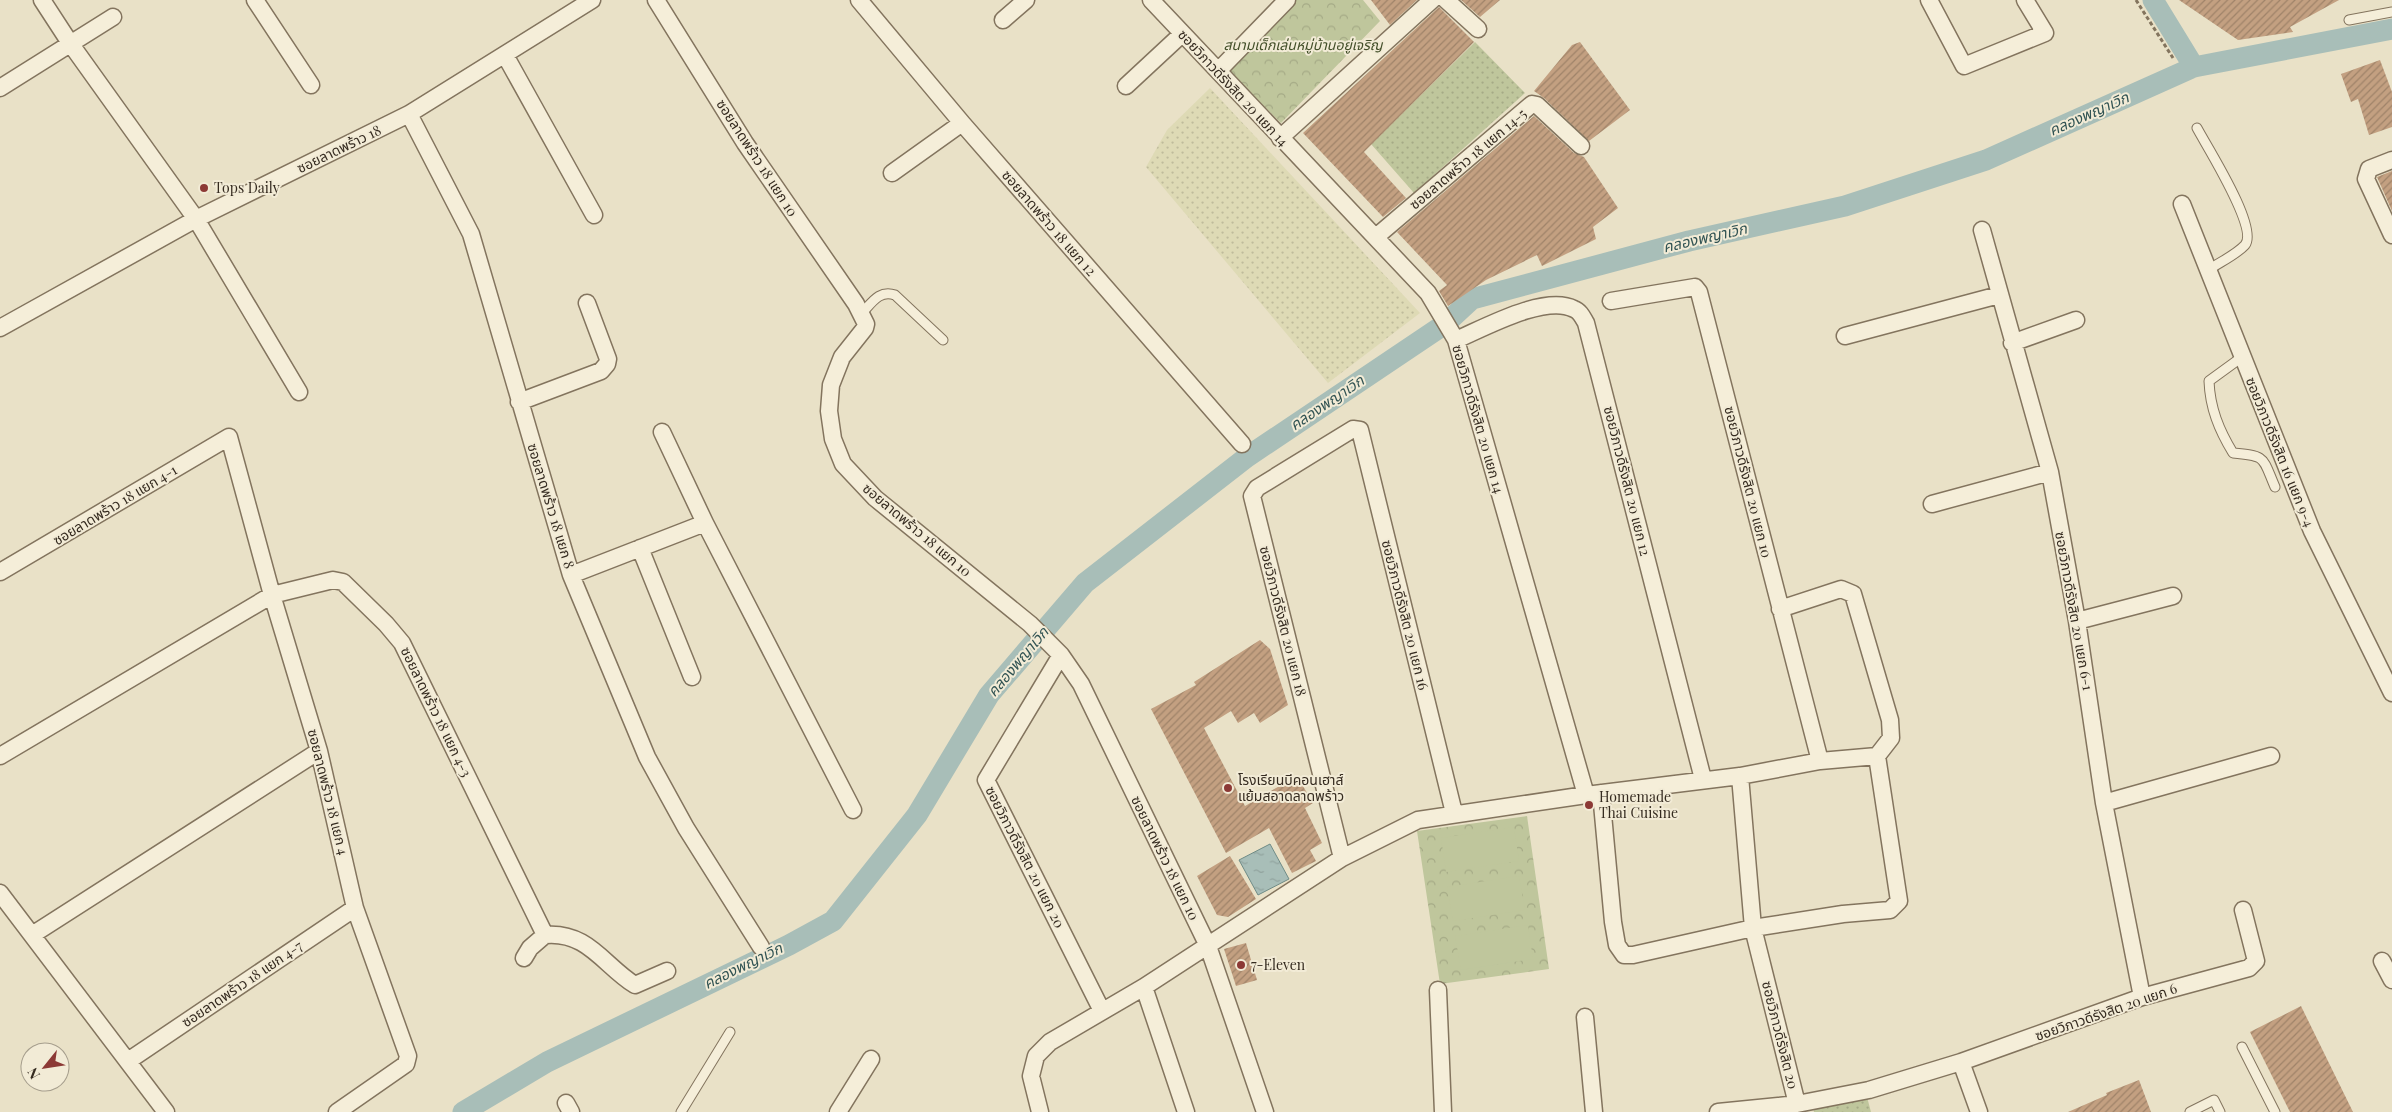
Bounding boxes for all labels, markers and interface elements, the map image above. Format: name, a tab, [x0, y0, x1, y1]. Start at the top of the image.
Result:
street label: ซอยวิภาวดีรังสิต 20 แยก 14	[1174, 25, 1293, 150]
park label: สนามเด็กเล่นหมู่บ้านอยู่เจริญ	[1223, 35, 1384, 54]
water label: คลองพญาเวิก	[2046, 86, 2133, 140]
street label: ซอยลาดพร้าว 18 แยก 10	[712, 95, 803, 220]
street label: ซอยลาดพร้าว 18 แยก 14-5	[1405, 104, 1530, 213]
street label: ซอยลาดพร้าว 18	[293, 120, 384, 177]
street label: ซอยลาดพร้าว 18 แยก 12	[998, 166, 1101, 280]
place label: Tops Daily	[214, 178, 280, 197]
marker: Tops Daily	[198, 182, 210, 194]
water label: คลองพญาเวิก	[1661, 217, 1750, 256]
street label: ซอยวิภาวดีรังสิต 20 แยก 14	[1448, 342, 1509, 495]
water label: คลองพญาเวิก	[1286, 369, 1368, 434]
street label: ซอยวิภาวดีรังสิต 16 แยก 9-4	[2242, 374, 2319, 530]
street label: ซอยวิภาวดีรังสิต 20 แยก 12	[1600, 404, 1655, 558]
street label: ซอยวิภาวดีรังสิต 20 แยก 10	[1720, 404, 1776, 560]
street label: ซอยลาดพร้าว 18 แยก 8	[523, 441, 580, 571]
street label: ซอยลาดพร้าว 18 แยก 4-1	[49, 460, 180, 549]
street label: ซอยลาดพร้าว 18 แยก 10	[859, 479, 976, 581]
street label: ซอยวิภาวดีรังสิต 20 แยก 6-1	[2051, 530, 2098, 692]
street label: ซอยวิภาวดีรังสิต 20 แยก 16	[1378, 538, 1433, 692]
street label: ซอยวิภาวดีรังสิต 20 แยก 18	[1256, 544, 1311, 698]
water label: คลองพญาเวิก	[982, 622, 1053, 700]
street label: ซอยลาดพร้าว 18 แยก 4-3	[397, 644, 476, 780]
street label: ซอยลาดพร้าว 18 แยก 4	[304, 727, 353, 857]
place label: โรงเรียนบีคอนเฮาส์ แย้มสอาดลาดพร้าว	[1238, 770, 1344, 805]
marker: โรงเรียนบีคอนเฮาส์ แย้มสอาดลาดพร้าว	[1222, 782, 1234, 794]
street label: ซอยวิภาวดีรังสิต 20 แยก 20	[981, 783, 1070, 931]
place label: Homemade Thai Cuisine	[1599, 787, 1678, 822]
street label: ซอยลาดพร้าว 18 แยก 10	[1127, 792, 1204, 923]
marker: Homemade Thai Cuisine	[1583, 799, 1595, 811]
street label: ซอยลาดพร้าว 18 แยก 4-7	[178, 936, 306, 1031]
water label: คลองพญาเวิก	[700, 937, 786, 993]
place label: 7-Eleven	[1251, 955, 1306, 974]
marker: 7-Eleven	[1235, 959, 1247, 971]
street label: ซอยวิภาวดีรังสิต 20 แยก 6	[2032, 978, 2179, 1045]
street label: ซอยวิภาวดีรังสิต 20	[1758, 979, 1803, 1091]
north arrow	[20, 1042, 70, 1092]
text: N	[23, 1065, 44, 1083]

